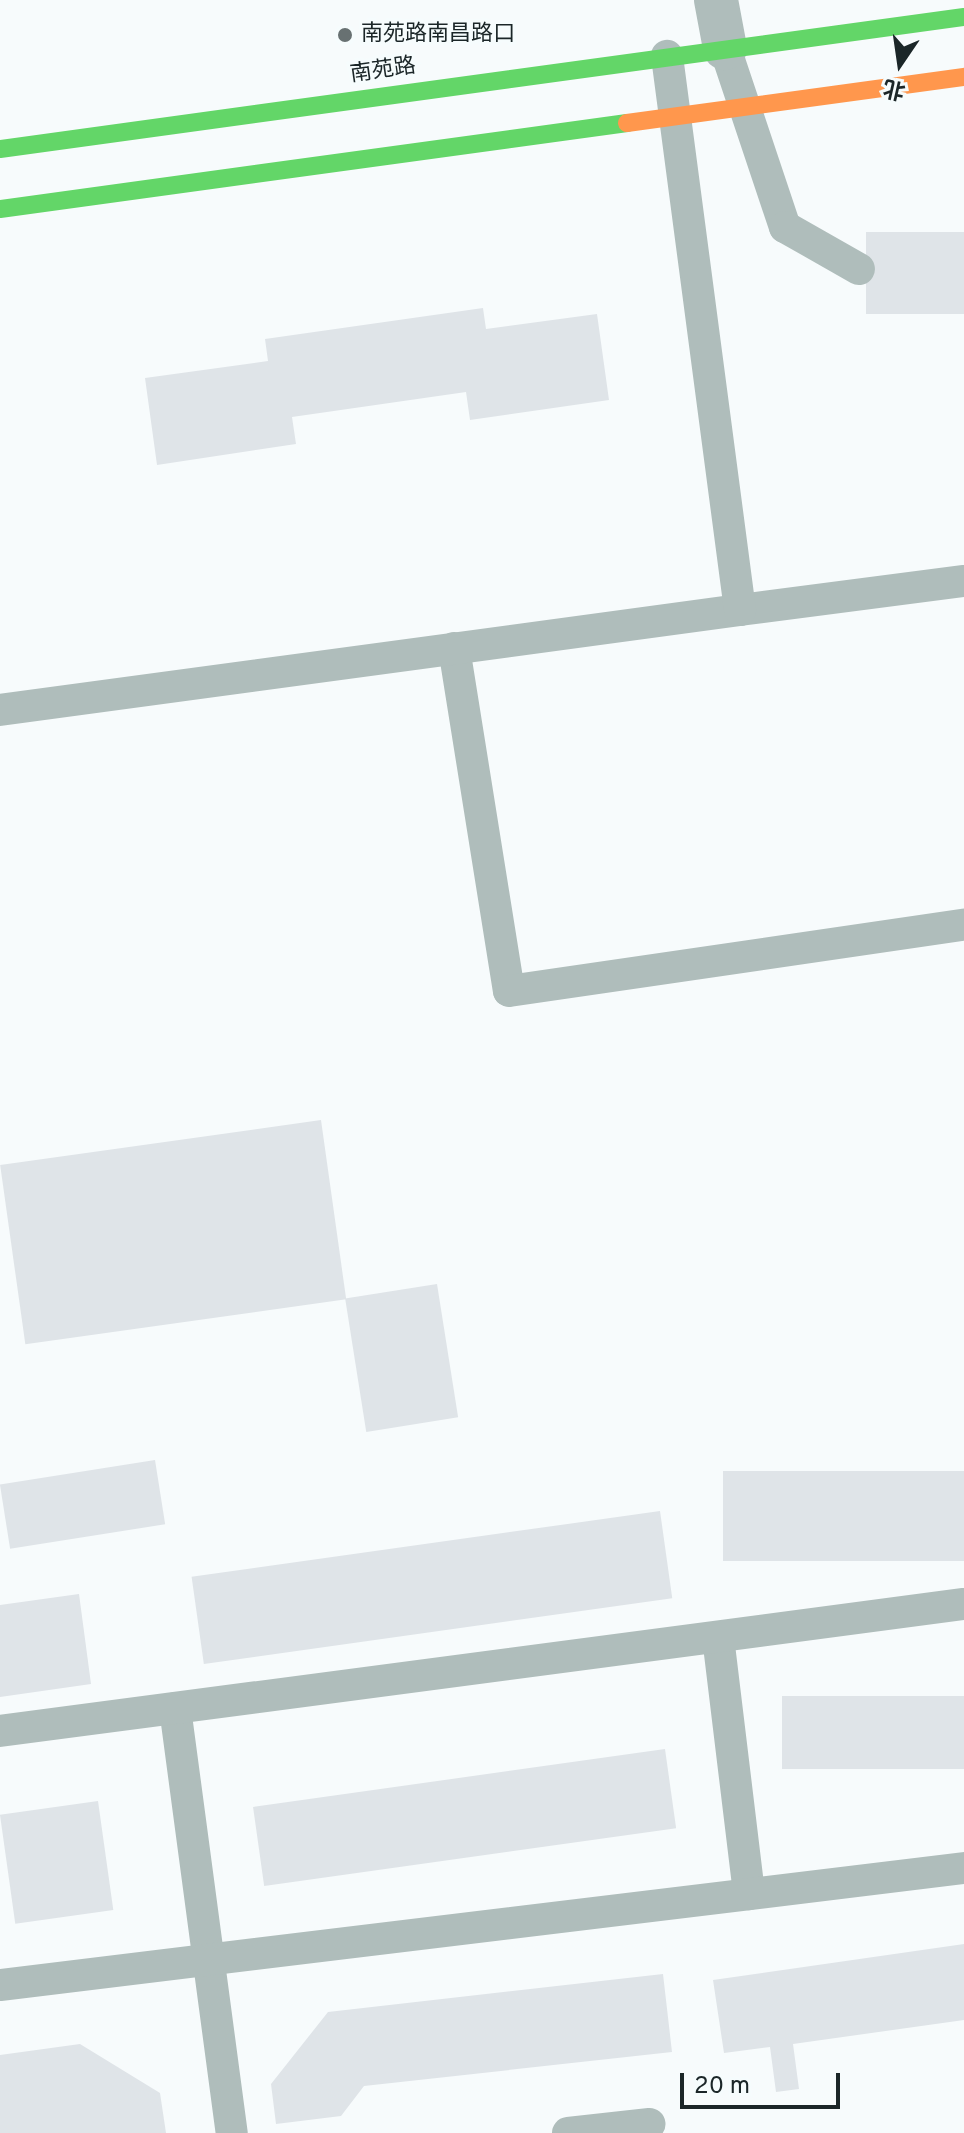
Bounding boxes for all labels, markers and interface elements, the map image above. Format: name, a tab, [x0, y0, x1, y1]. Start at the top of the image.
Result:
place label: 南苑路南昌路口	[361, 22, 515, 48]
north arrow	[860, 24, 940, 104]
marker: 南苑路南昌路口	[336, 26, 354, 44]
street label: 南苑路	[348, 53, 418, 89]
text: 北	[881, 72, 908, 104]
scale bar	[684, 2057, 844, 2107]
text: 20 m	[694, 2072, 750, 2102]

